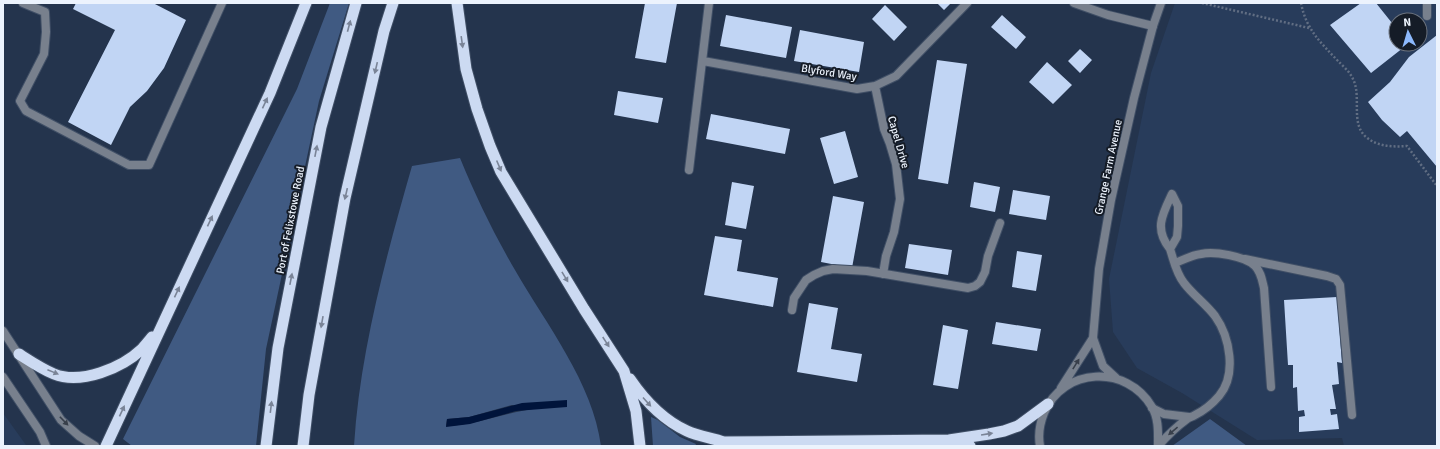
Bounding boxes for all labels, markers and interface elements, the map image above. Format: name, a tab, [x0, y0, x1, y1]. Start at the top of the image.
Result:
north arrow	[1388, 12, 1428, 52]
text: N	[1403, 16, 1412, 29]
one-way arrow	[346, 19, 352, 31]
one-way arrow	[459, 36, 465, 48]
one-way arrow	[372, 61, 378, 74]
street label: Blyford Way	[800, 62, 858, 83]
one-way arrow	[262, 98, 268, 109]
street label: Capel Drive	[885, 115, 912, 170]
street label: Grange Farm Avenue	[1092, 118, 1125, 216]
one-way arrow	[314, 145, 320, 158]
one-way arrow	[496, 160, 502, 172]
street label: Port of Felixstowe Road	[274, 165, 307, 275]
one-way arrow	[342, 188, 348, 200]
one-way arrow	[207, 215, 213, 227]
one-way arrow	[562, 271, 569, 283]
one-way arrow	[289, 273, 295, 285]
one-way arrow	[174, 287, 180, 298]
one-way arrow	[319, 316, 325, 328]
one-way arrow	[602, 336, 609, 348]
one-way arrow	[1073, 358, 1080, 370]
one-way arrow	[47, 369, 59, 376]
one-way arrow	[643, 397, 652, 407]
one-way arrow	[268, 401, 274, 413]
one-way arrow	[120, 404, 126, 416]
one-way arrow	[59, 416, 69, 426]
one-way arrow	[1167, 426, 1178, 435]
one-way arrow	[981, 431, 993, 437]

